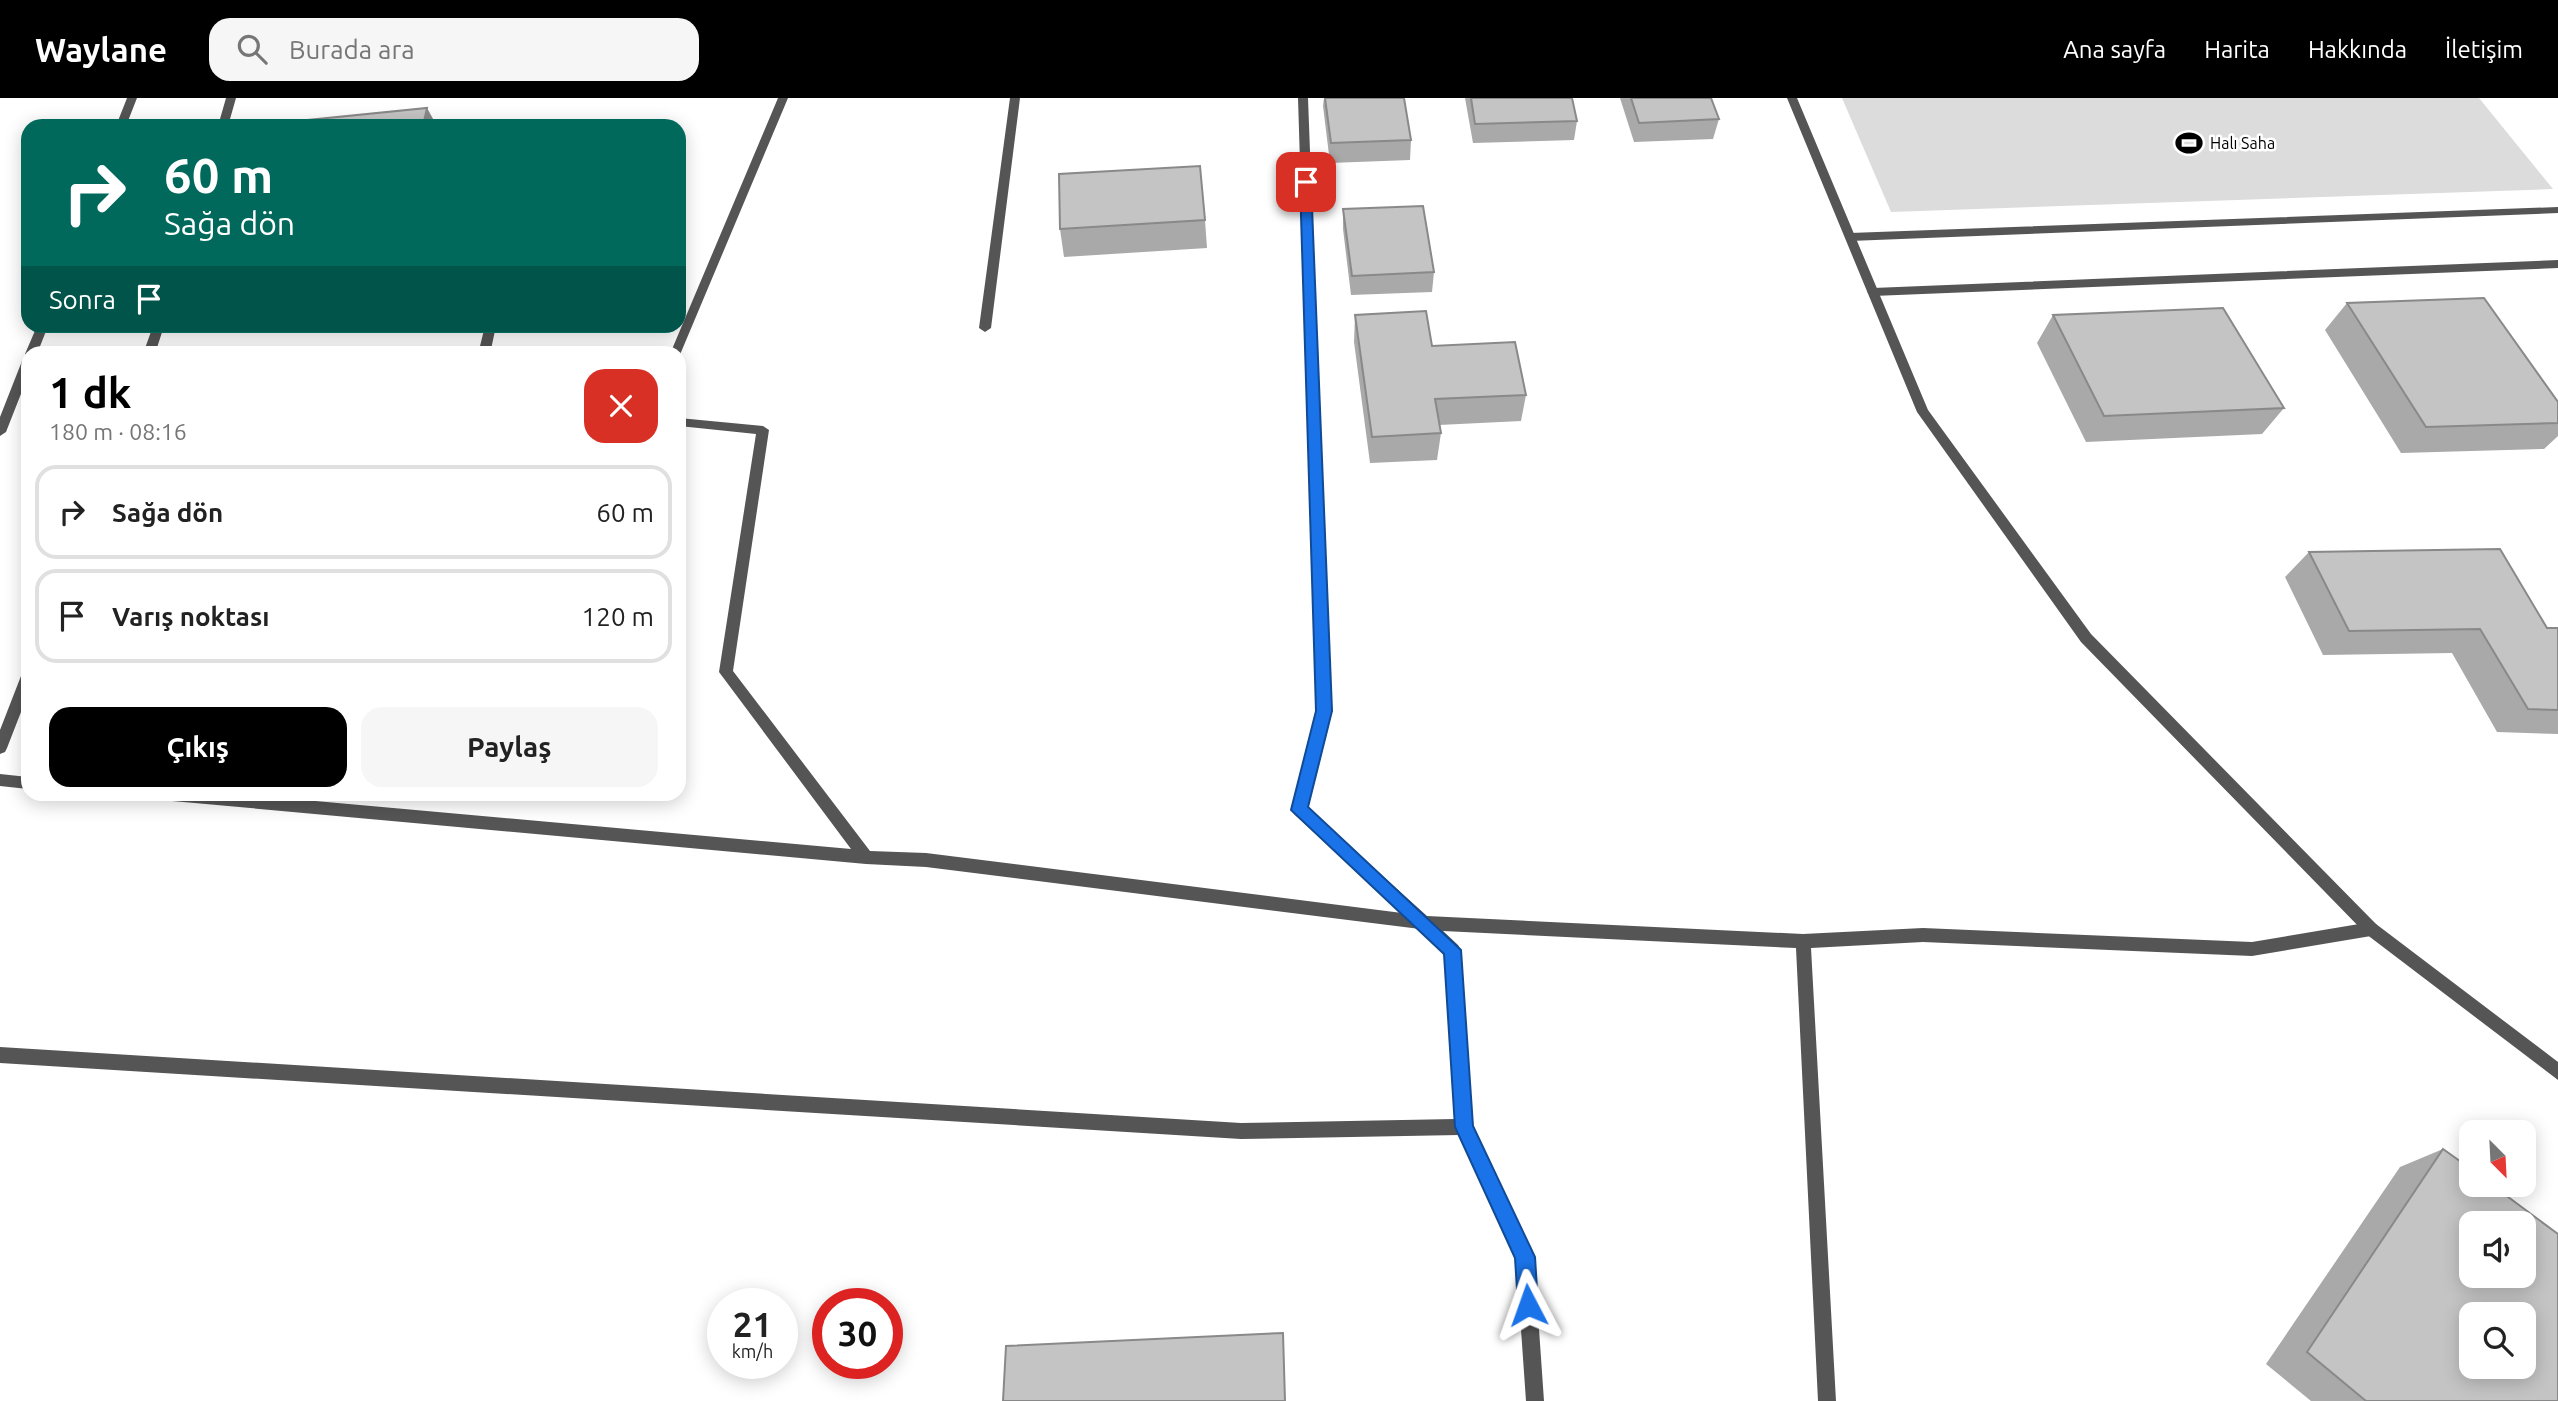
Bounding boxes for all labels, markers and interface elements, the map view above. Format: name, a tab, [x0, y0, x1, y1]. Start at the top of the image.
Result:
search box	[209, 18, 699, 81]
icon: search	[233, 30, 271, 68]
text: Waylane	[35, 31, 167, 68]
text: Burada ara	[289, 35, 415, 64]
text: Ana sayfa	[2063, 36, 2166, 63]
text: Harita	[2204, 36, 2270, 63]
text: Hakkında	[2308, 36, 2407, 63]
text: İletişim	[2445, 36, 2523, 63]
sports icon: Halı Saha	[2174, 128, 2204, 158]
place label: Halı Saha	[2210, 134, 2275, 152]
icon: right	[49, 147, 140, 238]
text: 60 m	[164, 147, 273, 202]
pin	[1276, 152, 1336, 212]
icon: arrive	[1287, 163, 1325, 201]
text: Sağa dön	[164, 205, 295, 241]
icon: arrive	[130, 280, 168, 318]
text: Sonra	[49, 285, 116, 314]
text: 1 dk	[49, 369, 131, 416]
button: close	[584, 369, 658, 443]
text: 180 m · 08:16	[49, 419, 187, 444]
icon: right	[53, 493, 91, 531]
text: Sağa dön	[112, 498, 223, 527]
text: 60 m	[596, 498, 654, 527]
icon: arrive	[53, 597, 91, 635]
text: Varış noktası	[112, 602, 269, 631]
text: 120 m	[582, 602, 654, 631]
button: Çıkış	[49, 707, 347, 787]
button: Paylaş	[361, 707, 658, 787]
north arrow	[2459, 1120, 2536, 1197]
map controls	[2459, 1120, 2536, 1379]
button: sound	[2459, 1211, 2536, 1288]
position arrow	[1491, 1268, 1565, 1342]
speed limit sign: 30	[812, 1288, 903, 1379]
button: search	[2459, 1302, 2536, 1379]
text: 21	[733, 1304, 772, 1344]
text: km/h	[732, 1341, 773, 1361]

